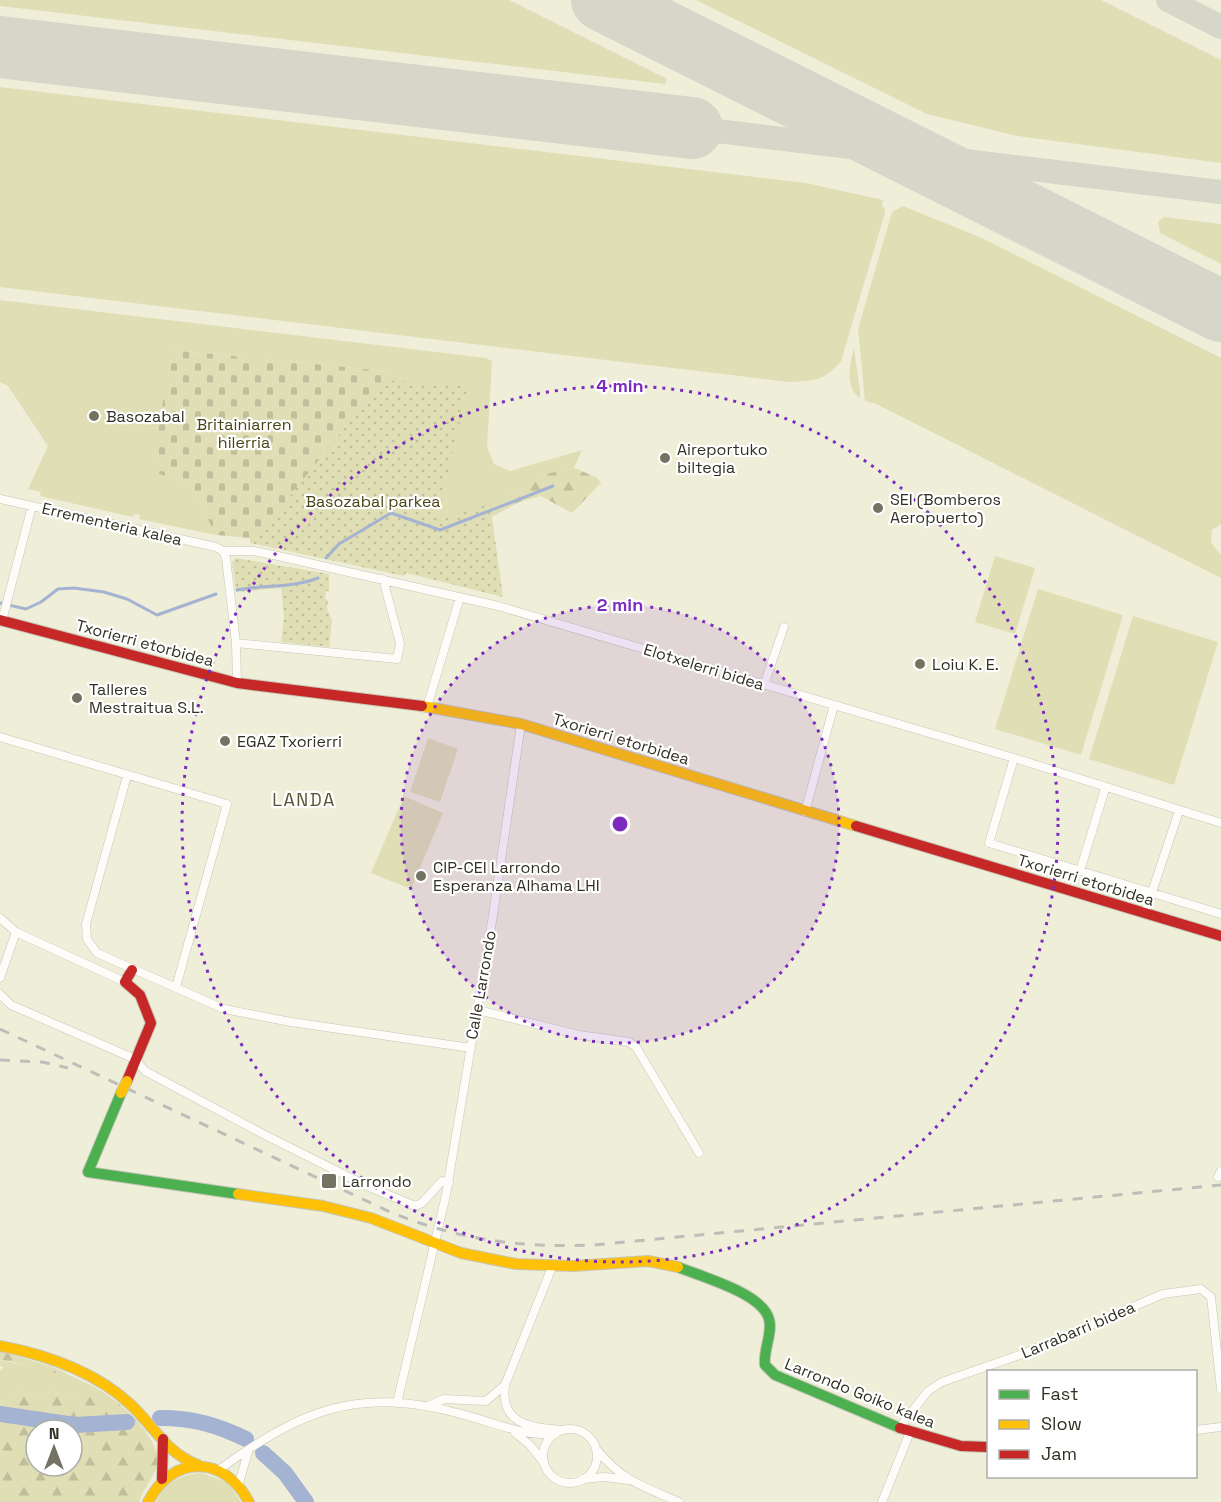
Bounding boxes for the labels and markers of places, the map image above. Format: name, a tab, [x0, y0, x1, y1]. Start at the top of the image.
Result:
place label: Basozabal	[106, 406, 185, 427]
marker: Basozabal	[87, 409, 101, 423]
place label: Aireportuko biltegia	[677, 439, 768, 478]
marker: Aireportuko biltegia	[658, 451, 672, 465]
place label: SEI (Bomberos Aeropuerto)	[890, 489, 1001, 528]
marker: SEI (Bomberos Aeropuerto)	[871, 501, 885, 515]
place label: Loiu K. E.	[932, 654, 999, 675]
marker: Loiu K. E.	[913, 657, 927, 671]
place label: Talleres Mestraitua S.L.	[89, 679, 204, 718]
marker: Talleres Mestraitua S.L.	[70, 691, 84, 705]
place label: EGAZ Txorierri	[237, 731, 342, 752]
marker: EGAZ Txorierri	[218, 734, 232, 748]
centre of rings	[610, 814, 630, 834]
place label: CIP-CEI Larrondo Esperanza Alhama LHI	[433, 857, 600, 896]
marker: CIP-CEI Larrondo Esperanza Alhama LHI	[414, 869, 428, 883]
place label: Larrondo	[342, 1171, 412, 1192]
marker: Larrondo	[320, 1172, 338, 1190]

